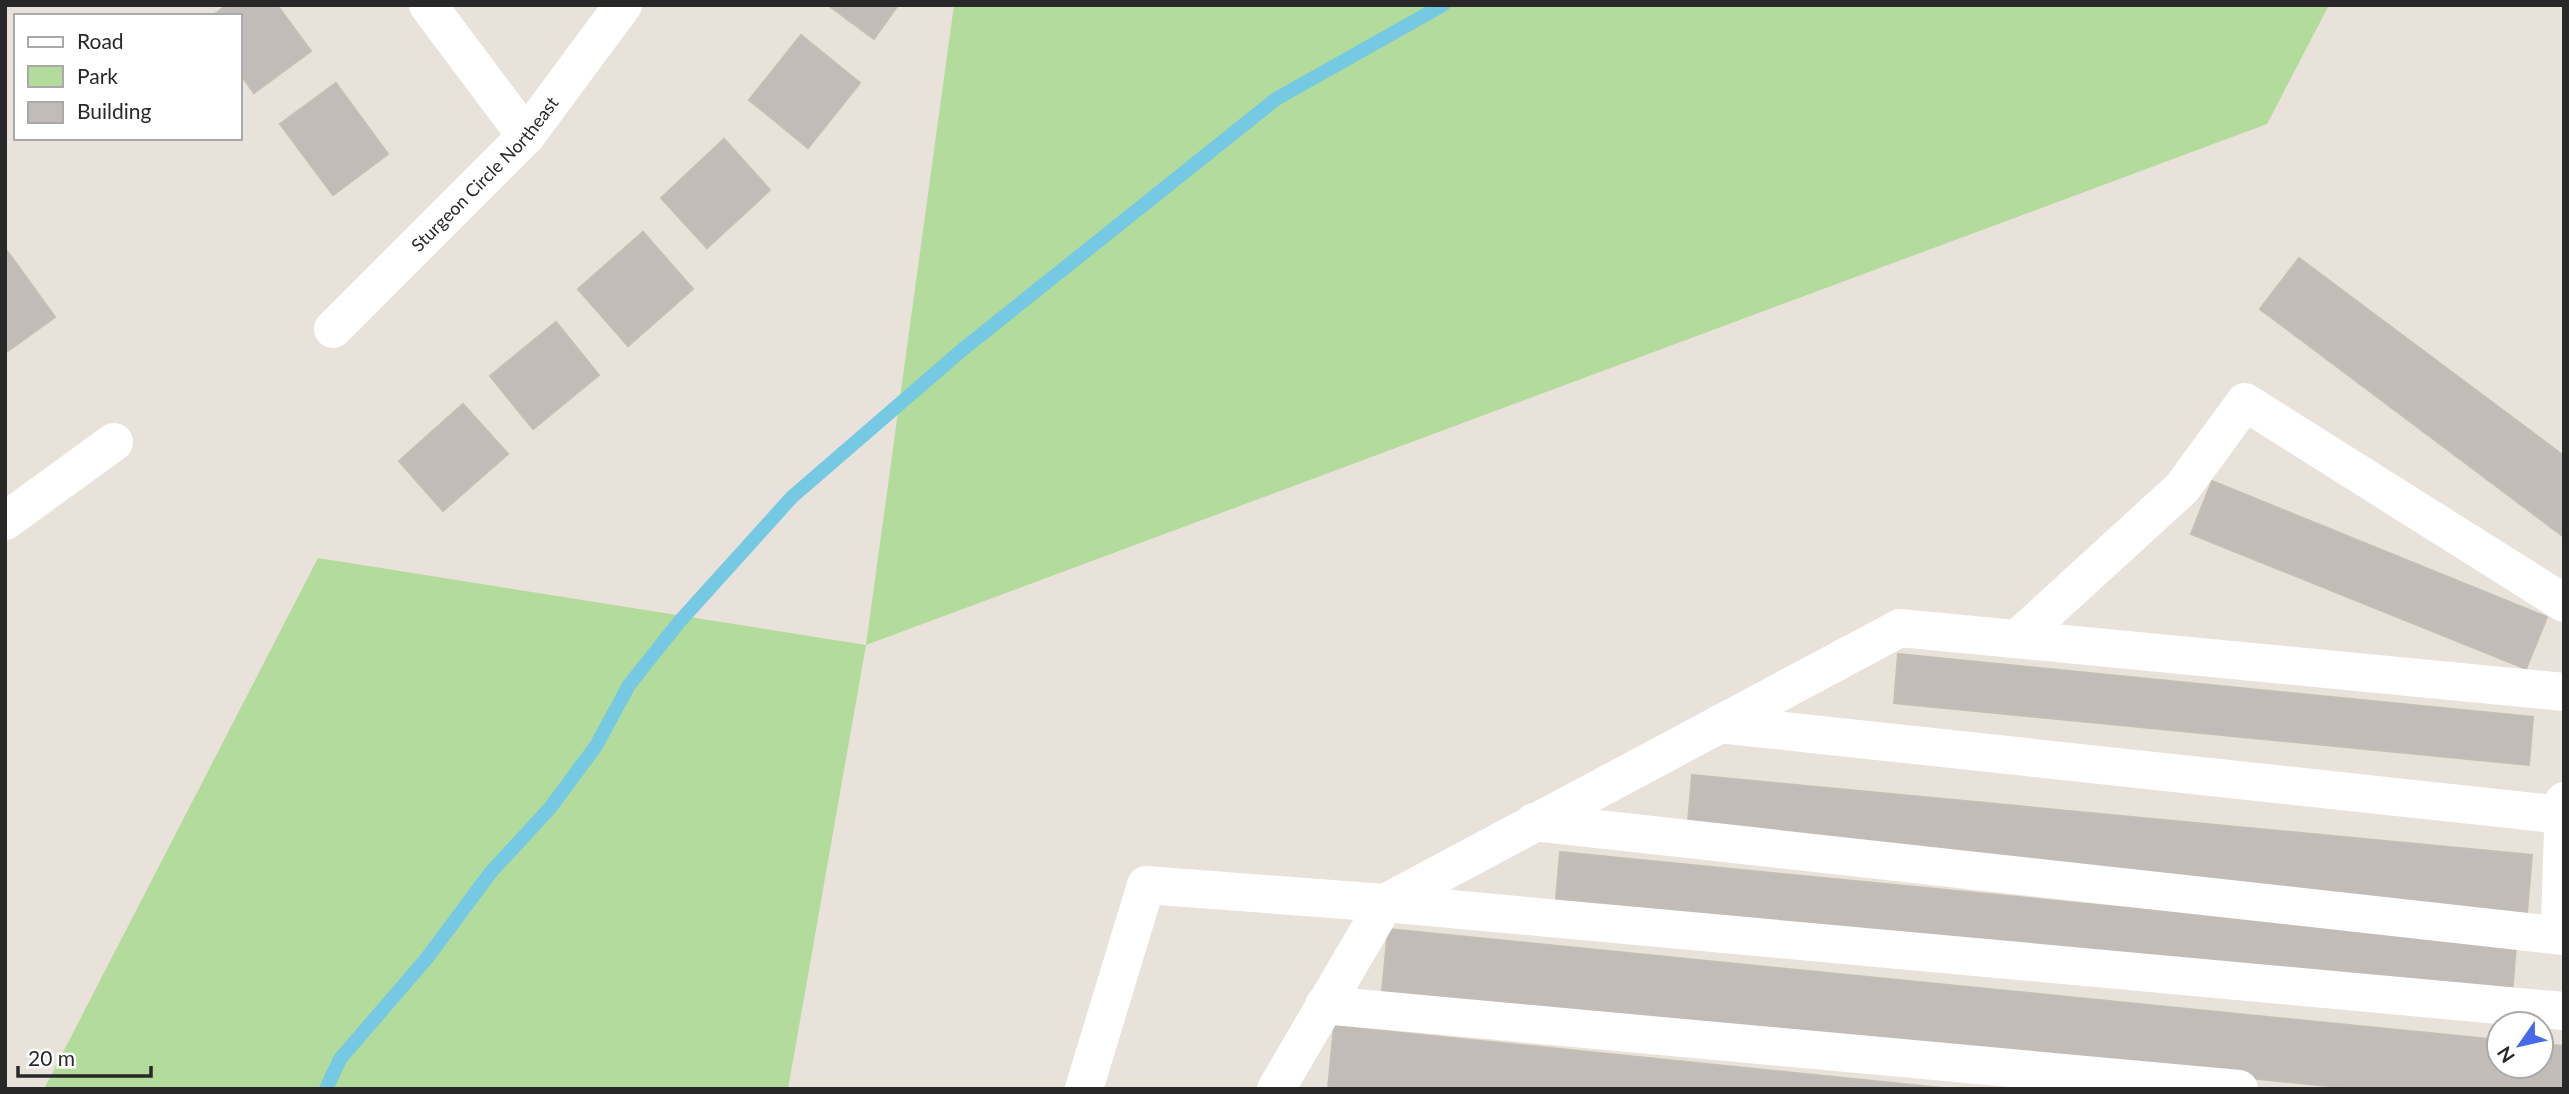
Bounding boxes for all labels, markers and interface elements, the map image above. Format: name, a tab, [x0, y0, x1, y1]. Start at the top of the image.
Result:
legend	[14, 14, 242, 140]
text: Road	[77, 28, 124, 53]
text: Park	[77, 63, 118, 88]
street label: Sturgeon Circle Northeast	[406, 92, 563, 256]
text: Building	[77, 98, 152, 123]
north arrow	[2485, 1010, 2555, 1080]
scale bar	[18, 1034, 150, 1078]
text: N	[2492, 1042, 2519, 1067]
text: 20 m	[28, 1045, 75, 1070]

